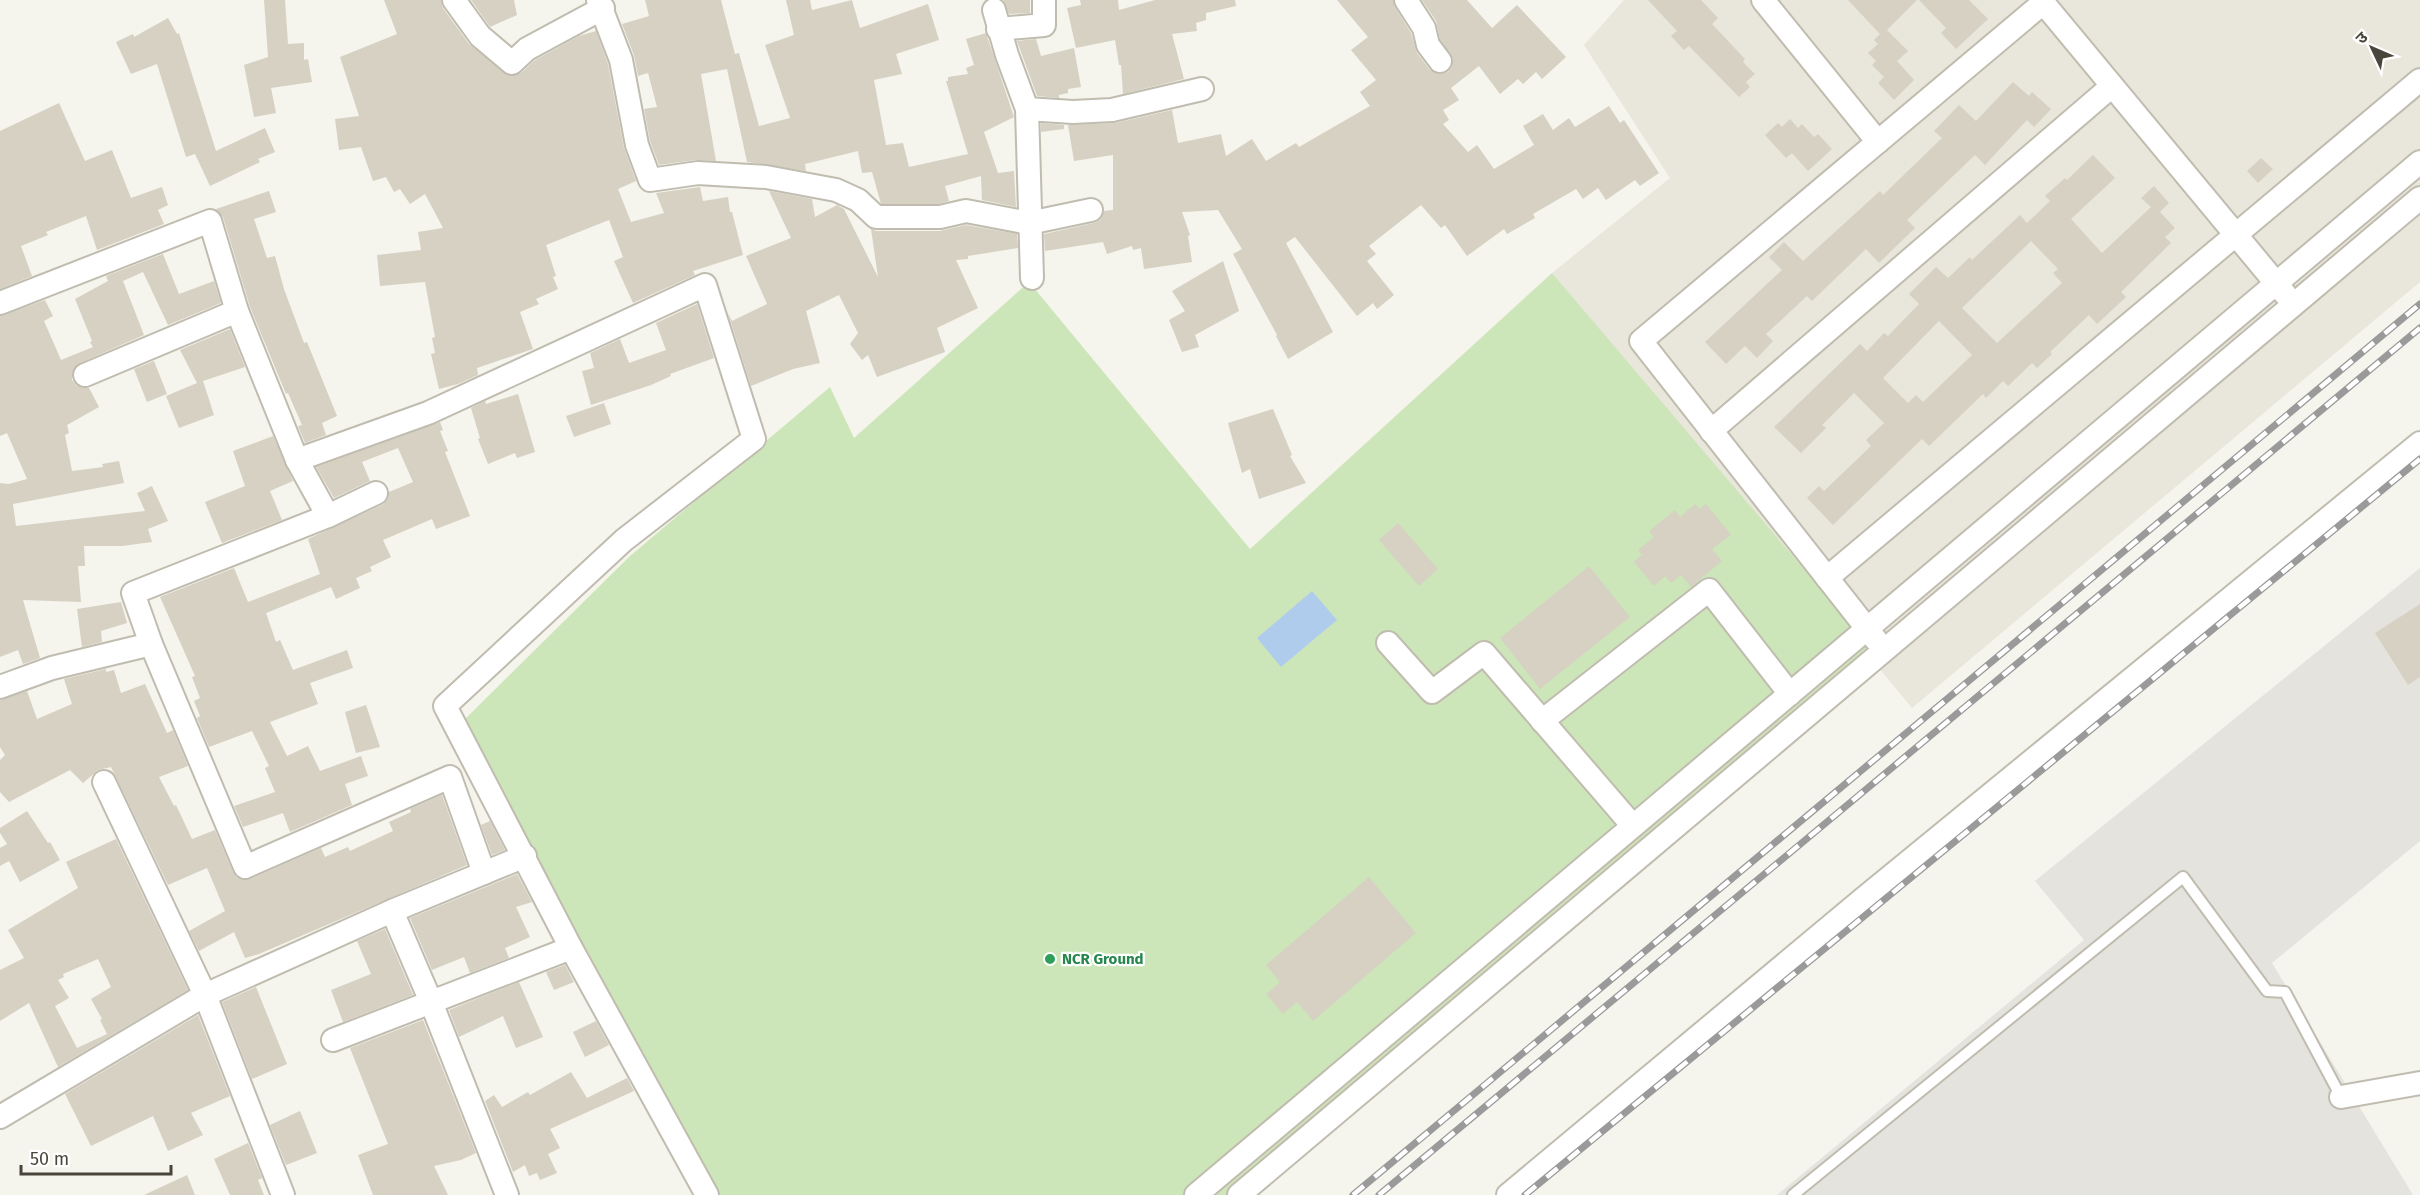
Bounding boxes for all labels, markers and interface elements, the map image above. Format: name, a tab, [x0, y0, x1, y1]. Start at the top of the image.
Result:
north arrow	[2342, 18, 2402, 78]
text: उ	[2351, 28, 2372, 48]
place label: NCR Ground	[1062, 950, 1144, 968]
marker: NCR Ground	[1043, 952, 1057, 966]
scale bar	[21, 1138, 171, 1176]
text: 50 m	[30, 1148, 69, 1170]

